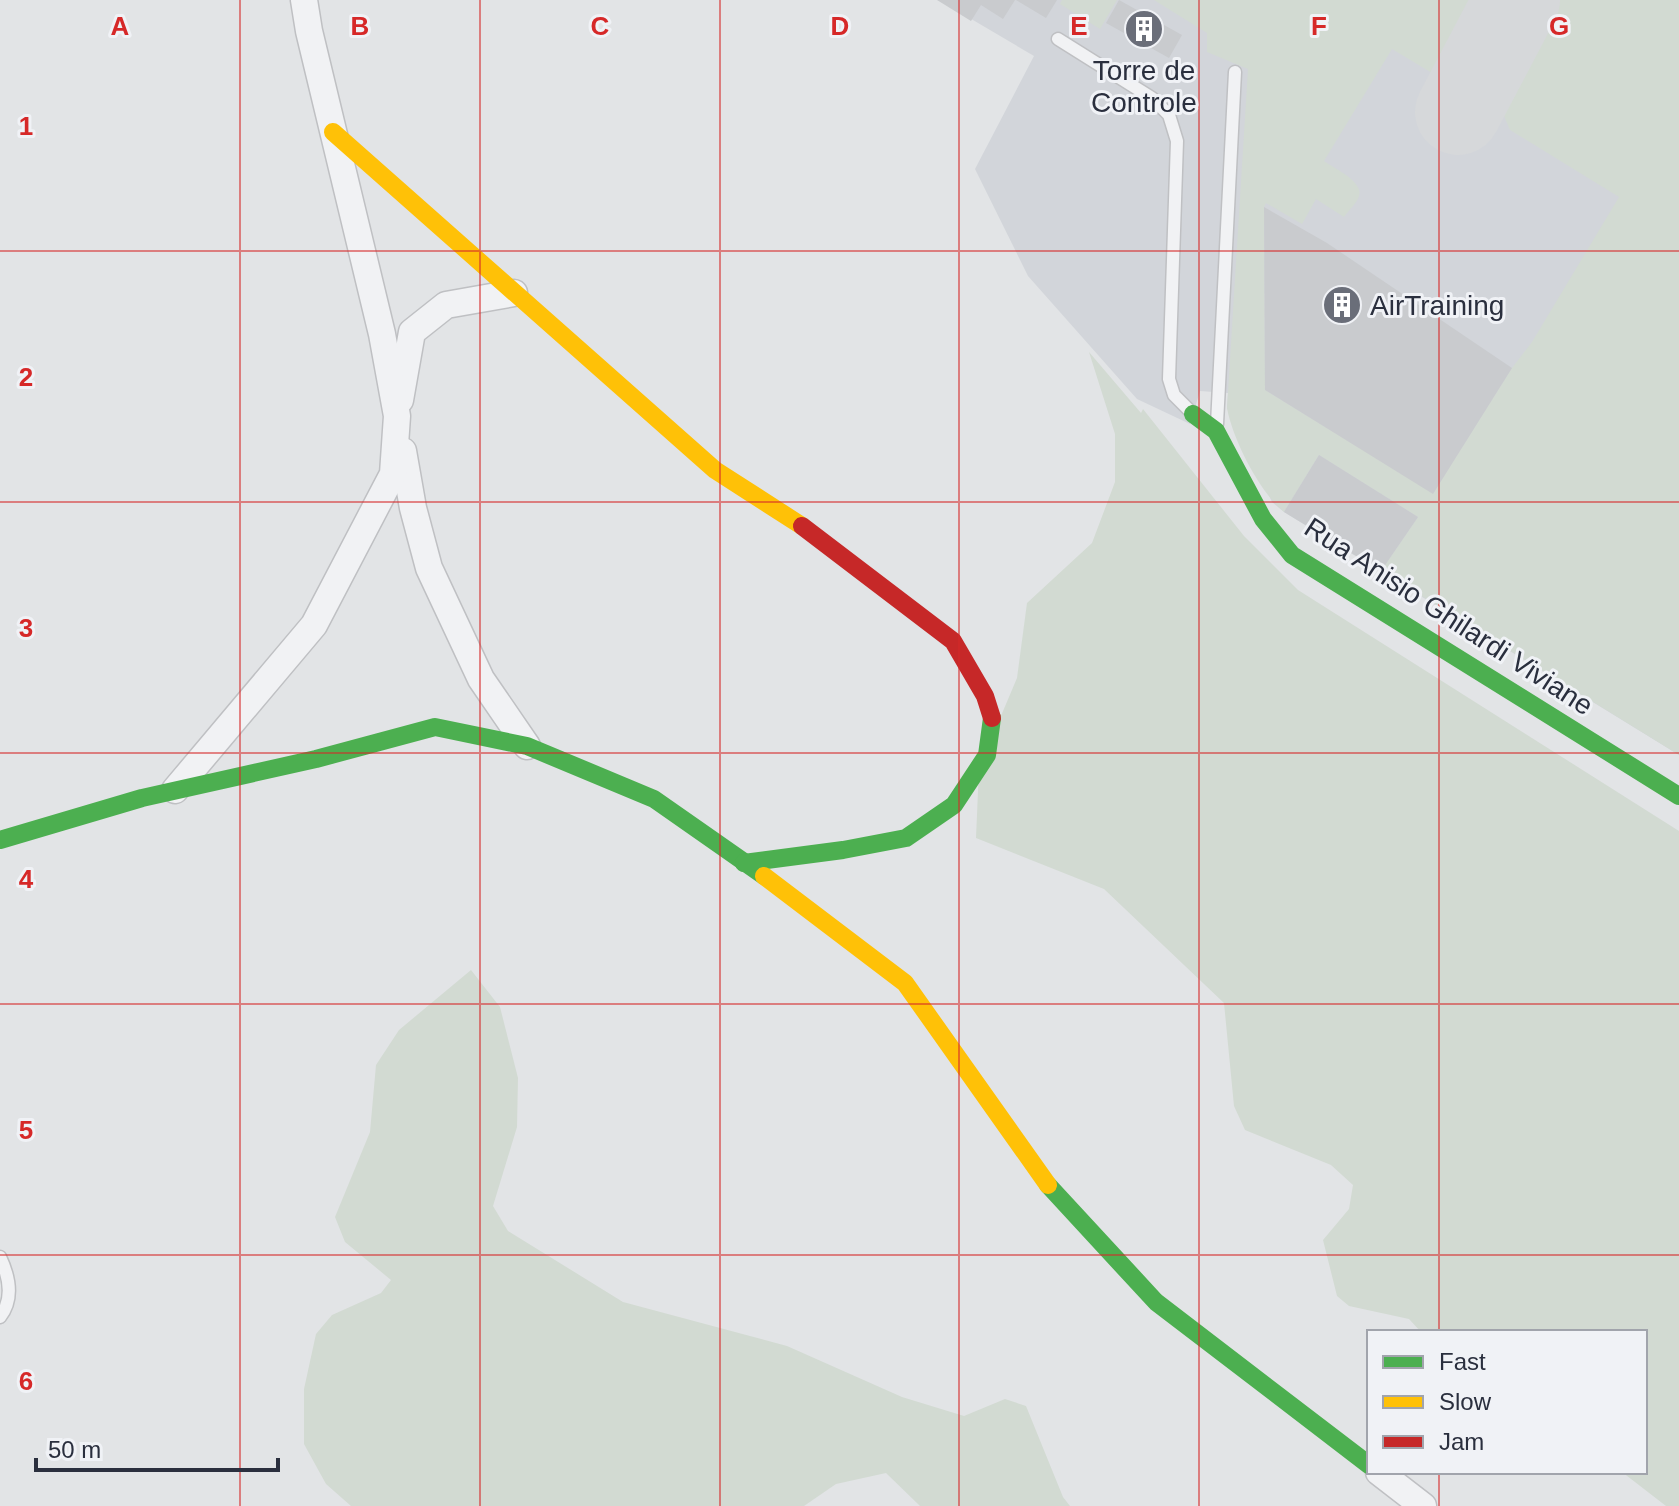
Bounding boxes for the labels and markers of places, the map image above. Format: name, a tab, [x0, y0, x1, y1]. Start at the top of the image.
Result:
building icon: Torre de Controle	[1123, 8, 1165, 50]
place label: Torre de Controle	[1091, 55, 1197, 118]
building icon: AirTraining	[1321, 284, 1363, 326]
place label: AirTraining	[1370, 290, 1504, 321]

